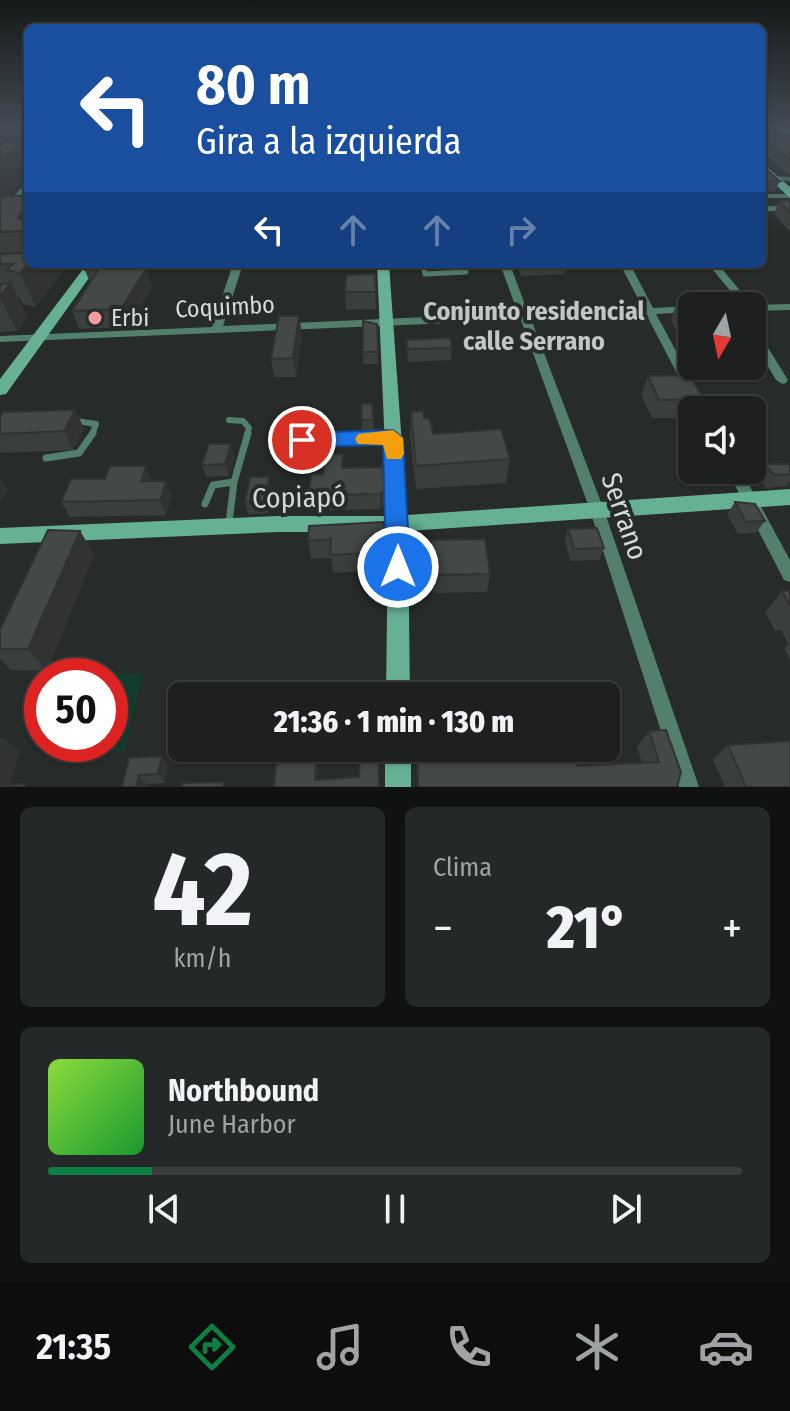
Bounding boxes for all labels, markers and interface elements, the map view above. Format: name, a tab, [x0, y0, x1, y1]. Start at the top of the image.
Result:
text: 80 m	[196, 52, 311, 119]
icon: left	[64, 56, 168, 160]
text: Gira a la izquierda	[196, 120, 461, 164]
icon: left	[247, 208, 291, 252]
icon: ahead	[331, 208, 375, 252]
icon: ahead	[415, 208, 459, 252]
icon: right	[499, 208, 543, 252]
street label: Coquimbo	[175, 290, 275, 324]
north arrow	[678, 292, 766, 380]
map controls	[678, 292, 766, 484]
district label: Conjunto residencial calle Serrano	[423, 296, 646, 357]
place label: Erbi	[111, 304, 149, 332]
marker: Erbi	[86, 309, 104, 327]
button: sound	[678, 396, 766, 484]
pin	[268, 406, 336, 474]
icon: arrive	[280, 418, 324, 462]
street label: Serrano	[594, 468, 655, 564]
street label: Copiapó	[252, 480, 346, 515]
position arrow	[356, 525, 440, 609]
speed limit sign: 50	[24, 658, 128, 762]
text: 21:36 · 1 min · 130 m	[274, 704, 514, 740]
text: 42	[152, 828, 253, 953]
text: Clima	[433, 852, 492, 883]
text: 21°	[547, 892, 628, 964]
text: −	[433, 902, 453, 955]
text: +	[722, 902, 742, 955]
text: km/h	[174, 943, 231, 974]
text: Northbound	[168, 1073, 319, 1109]
text: June Harbor	[168, 1109, 296, 1140]
icon: previous	[142, 1187, 186, 1231]
icon: pause	[373, 1187, 417, 1231]
icon: next	[604, 1187, 648, 1231]
icon: directions	[184, 1319, 240, 1375]
icon: music	[312, 1319, 368, 1375]
icon: phone	[441, 1319, 497, 1375]
icon: climate	[569, 1319, 625, 1375]
icon: car	[698, 1319, 754, 1375]
text: 21:35	[36, 1325, 111, 1369]

